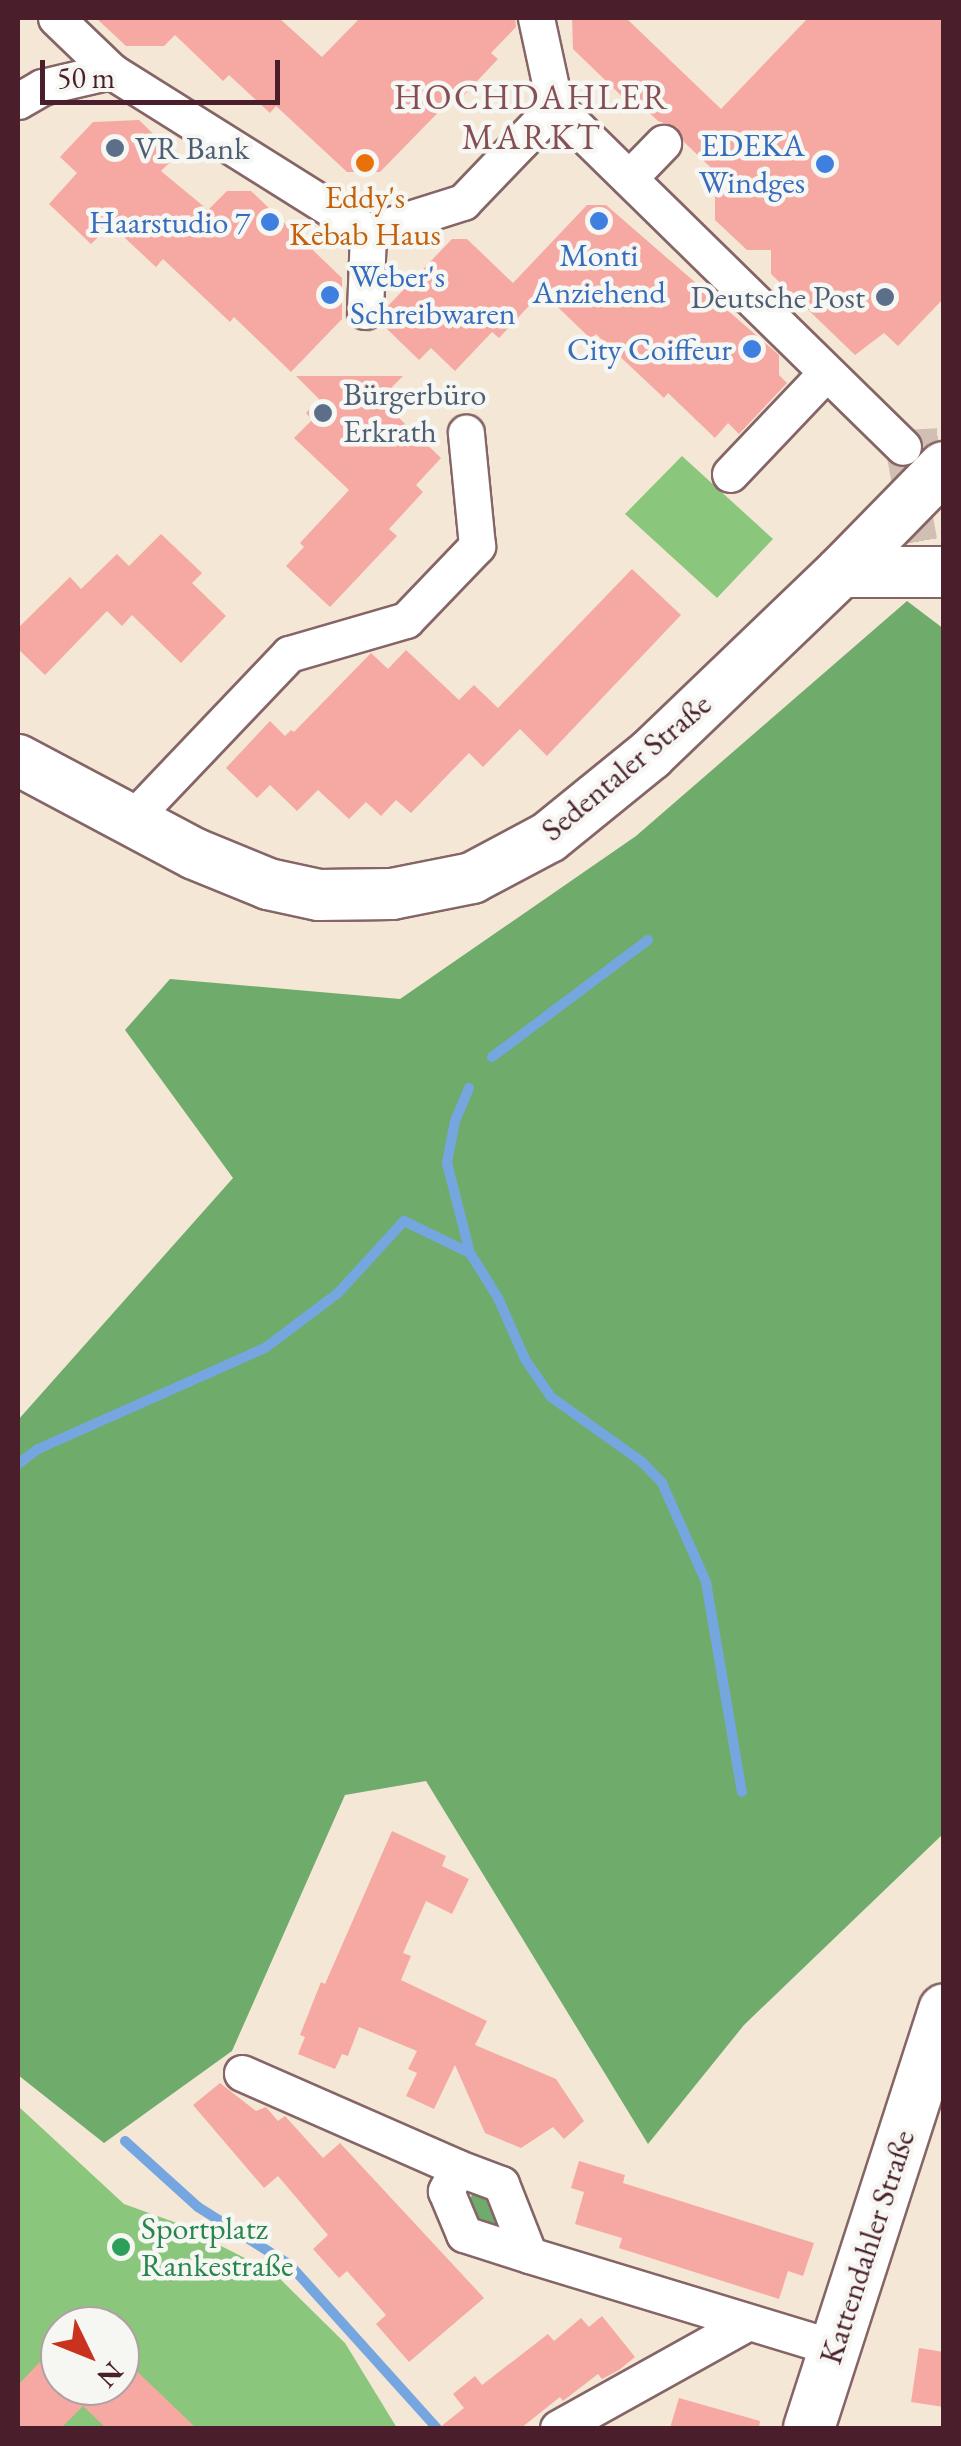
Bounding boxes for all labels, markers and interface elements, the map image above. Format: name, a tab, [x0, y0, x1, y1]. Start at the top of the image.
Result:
scale bar	[45, 40, 285, 102]
text: 50 m	[57, 58, 115, 97]
district label: HOCHDAHLER MARKT	[394, 76, 670, 158]
place label: EDEKA Windges	[699, 127, 805, 202]
place label: VR Bank	[135, 129, 249, 167]
marker: VR Bank	[104, 137, 126, 159]
marker: Eddy's Kebab Haus	[354, 152, 376, 174]
marker: EDEKA Windges	[814, 153, 836, 175]
place label: Eddy's Kebab Haus	[289, 179, 441, 254]
place label: Haarstudio 7	[89, 203, 250, 241]
marker: Monti Anziehend	[588, 210, 610, 232]
marker: Haarstudio 7	[259, 211, 281, 233]
place label: Monti Anziehend	[532, 237, 666, 312]
place label: Weber's Schreibwaren	[350, 258, 516, 333]
place label: Deutsche Post	[690, 278, 865, 316]
marker: Weber's Schreibwaren	[319, 284, 341, 306]
marker: Deutsche Post	[874, 286, 896, 308]
place label: City Coiffeur	[567, 330, 732, 368]
marker: City Coiffeur	[741, 338, 763, 360]
place label: Bürgerbüro Erkrath	[343, 376, 486, 451]
marker: Bürgerbüro Erkrath	[312, 402, 334, 424]
street label: Sedentaler Straße	[533, 685, 719, 849]
street label: Kattendahler Straße	[811, 2125, 923, 2369]
place label: Sportplatz Rankestraße	[141, 2210, 293, 2285]
marker: Sportplatz Rankestraße	[110, 2236, 132, 2258]
north arrow	[40, 2306, 140, 2406]
text: N	[90, 2355, 131, 2396]

